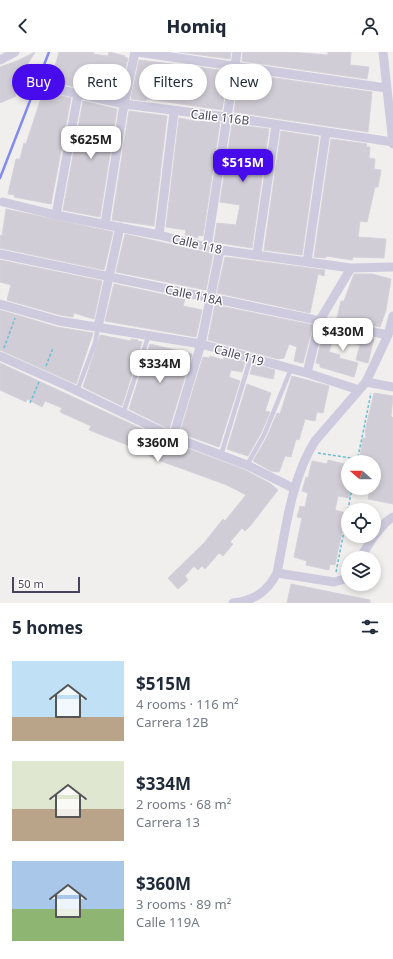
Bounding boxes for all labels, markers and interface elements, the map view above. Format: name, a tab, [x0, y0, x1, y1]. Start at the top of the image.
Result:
text: Homiq	[167, 14, 226, 38]
icon: back	[12, 15, 34, 37]
icon: person	[359, 15, 381, 37]
chip: Buy	[12, 64, 65, 100]
chip: Rent	[73, 64, 131, 100]
chip: Filters	[139, 64, 207, 100]
chip: New	[215, 64, 272, 100]
street label: Calle 116B	[190, 105, 250, 129]
pin: $625M	[63, 126, 119, 160]
text: $625M	[70, 130, 112, 148]
pin: $515M	[215, 149, 271, 183]
text: $515M	[222, 153, 264, 171]
street label: Calle 118	[170, 230, 224, 258]
street label: Calle 118A	[164, 281, 225, 309]
pin: $430M	[315, 318, 371, 352]
text: $430M	[322, 322, 364, 340]
street label: Calle 119	[212, 340, 266, 370]
pin: $334M	[132, 350, 188, 384]
text: $334M	[139, 354, 181, 372]
pin: $360M	[130, 429, 186, 463]
text: $360M	[137, 433, 179, 451]
north arrow	[341, 455, 381, 495]
map controls	[341, 455, 381, 591]
button: locate	[341, 503, 381, 543]
button: layers	[341, 551, 381, 591]
scale bar	[12, 575, 80, 594]
text: 50 m	[18, 576, 44, 591]
text: 5 homes	[12, 616, 83, 639]
icon: filters	[359, 616, 381, 638]
text: $515M	[136, 672, 191, 695]
icon: home	[44, 677, 92, 725]
text: 4 rooms · 116 m²	[136, 695, 239, 713]
text: Carrera 12B	[136, 713, 208, 731]
text: $334M	[136, 772, 191, 795]
icon: home	[44, 777, 92, 825]
text: 2 rooms · 68 m²	[136, 795, 231, 813]
text: Carrera 13	[136, 813, 200, 831]
text: $360M	[136, 872, 191, 895]
icon: home	[44, 877, 92, 925]
text: 3 rooms · 89 m²	[136, 895, 231, 913]
text: Calle 119A	[136, 913, 200, 931]

